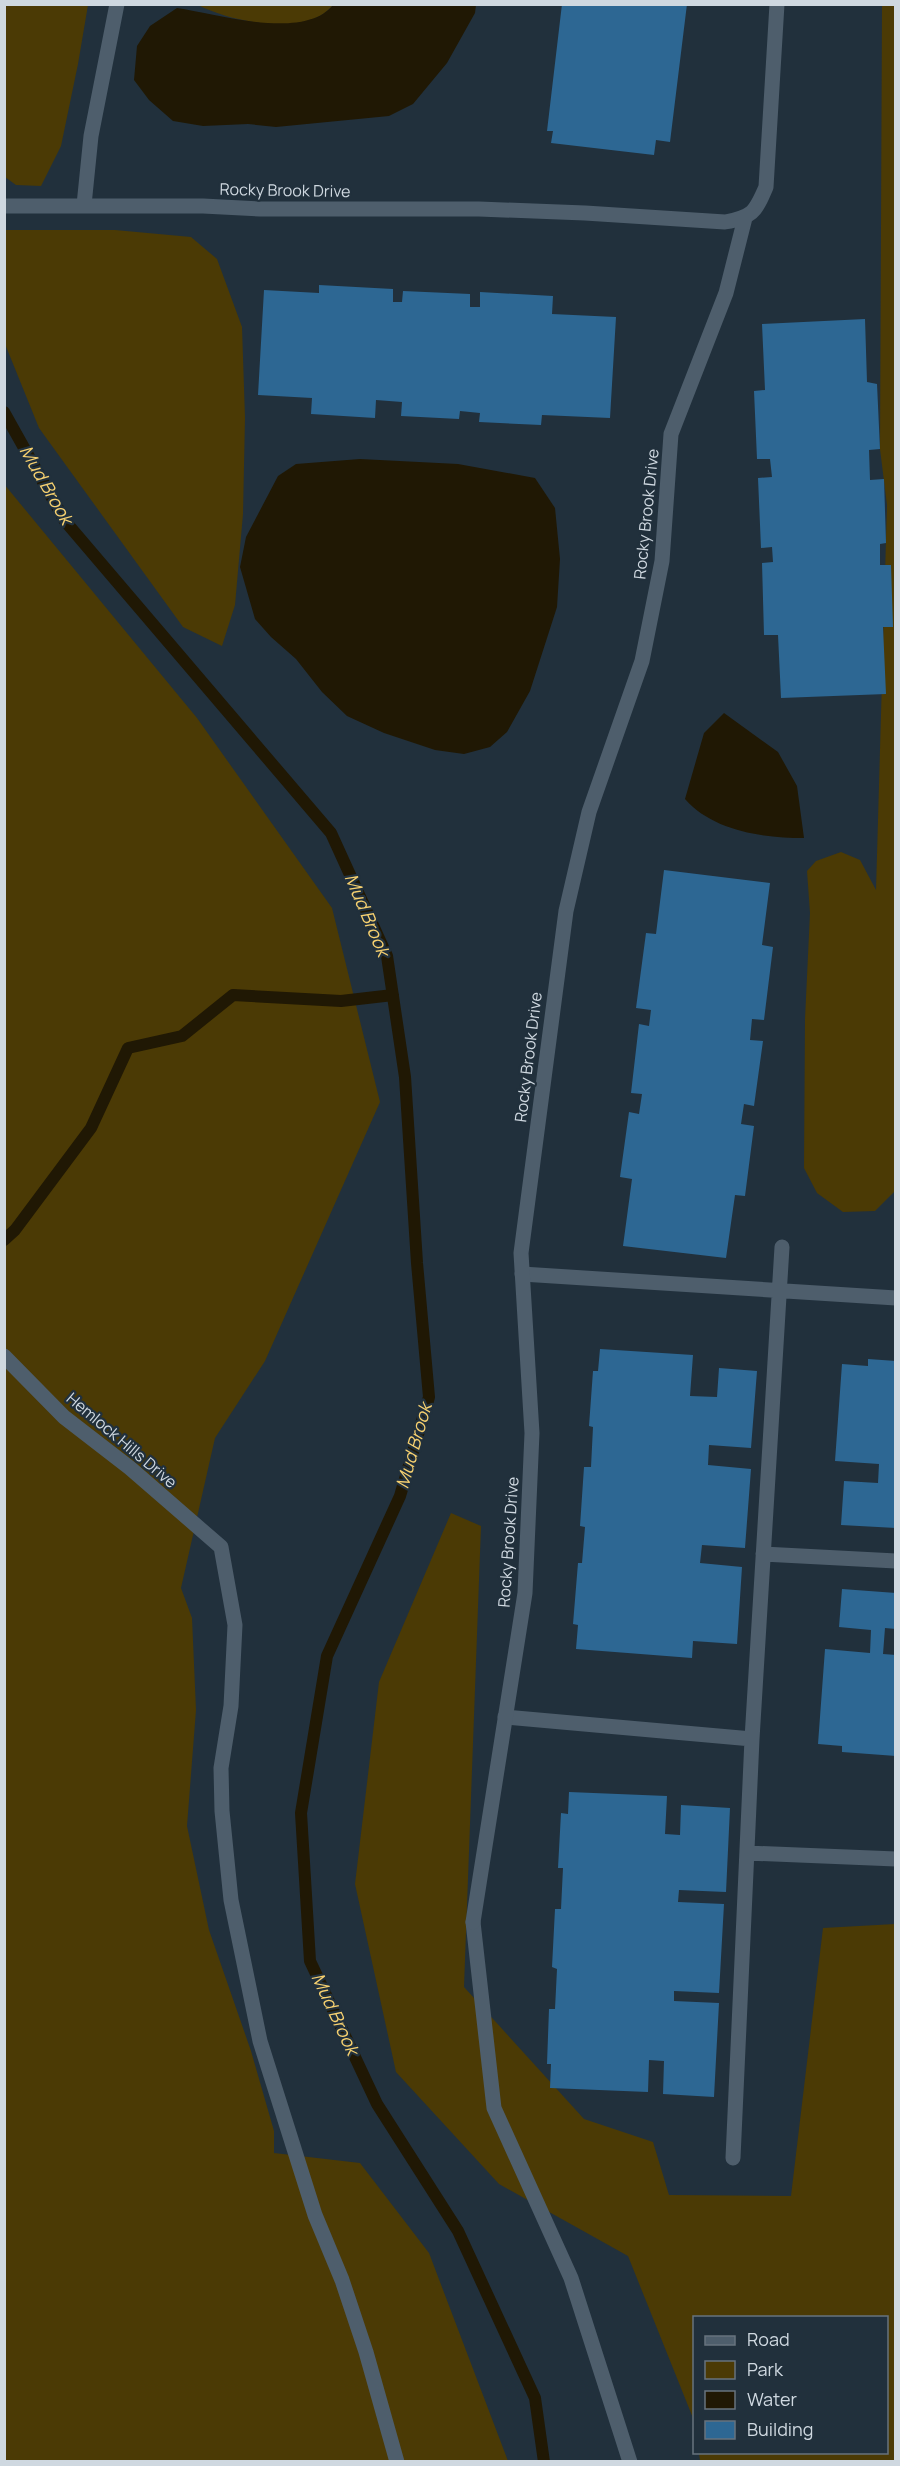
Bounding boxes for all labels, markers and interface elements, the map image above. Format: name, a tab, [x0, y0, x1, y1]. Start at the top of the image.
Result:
street label: Rocky Brook Drive	[219, 178, 351, 202]
water label: Mud Brook	[15, 441, 81, 531]
street label: Rocky Brook Drive	[628, 448, 664, 580]
water label: Mud Brook	[340, 870, 397, 962]
street label: Rocky Brook Drive	[509, 991, 547, 1123]
street label: Hemlock Hills Drive	[62, 1387, 182, 1493]
water label: Mud Brook	[389, 1397, 438, 1491]
street label: Rocky Brook Drive	[492, 1476, 524, 1608]
water label: Mud Brook	[307, 1969, 367, 2061]
legend	[693, 2316, 888, 2454]
text: Road	[747, 2327, 790, 2351]
text: Park	[747, 2357, 784, 2381]
text: Water	[747, 2387, 797, 2411]
text: Building	[747, 2417, 813, 2441]

